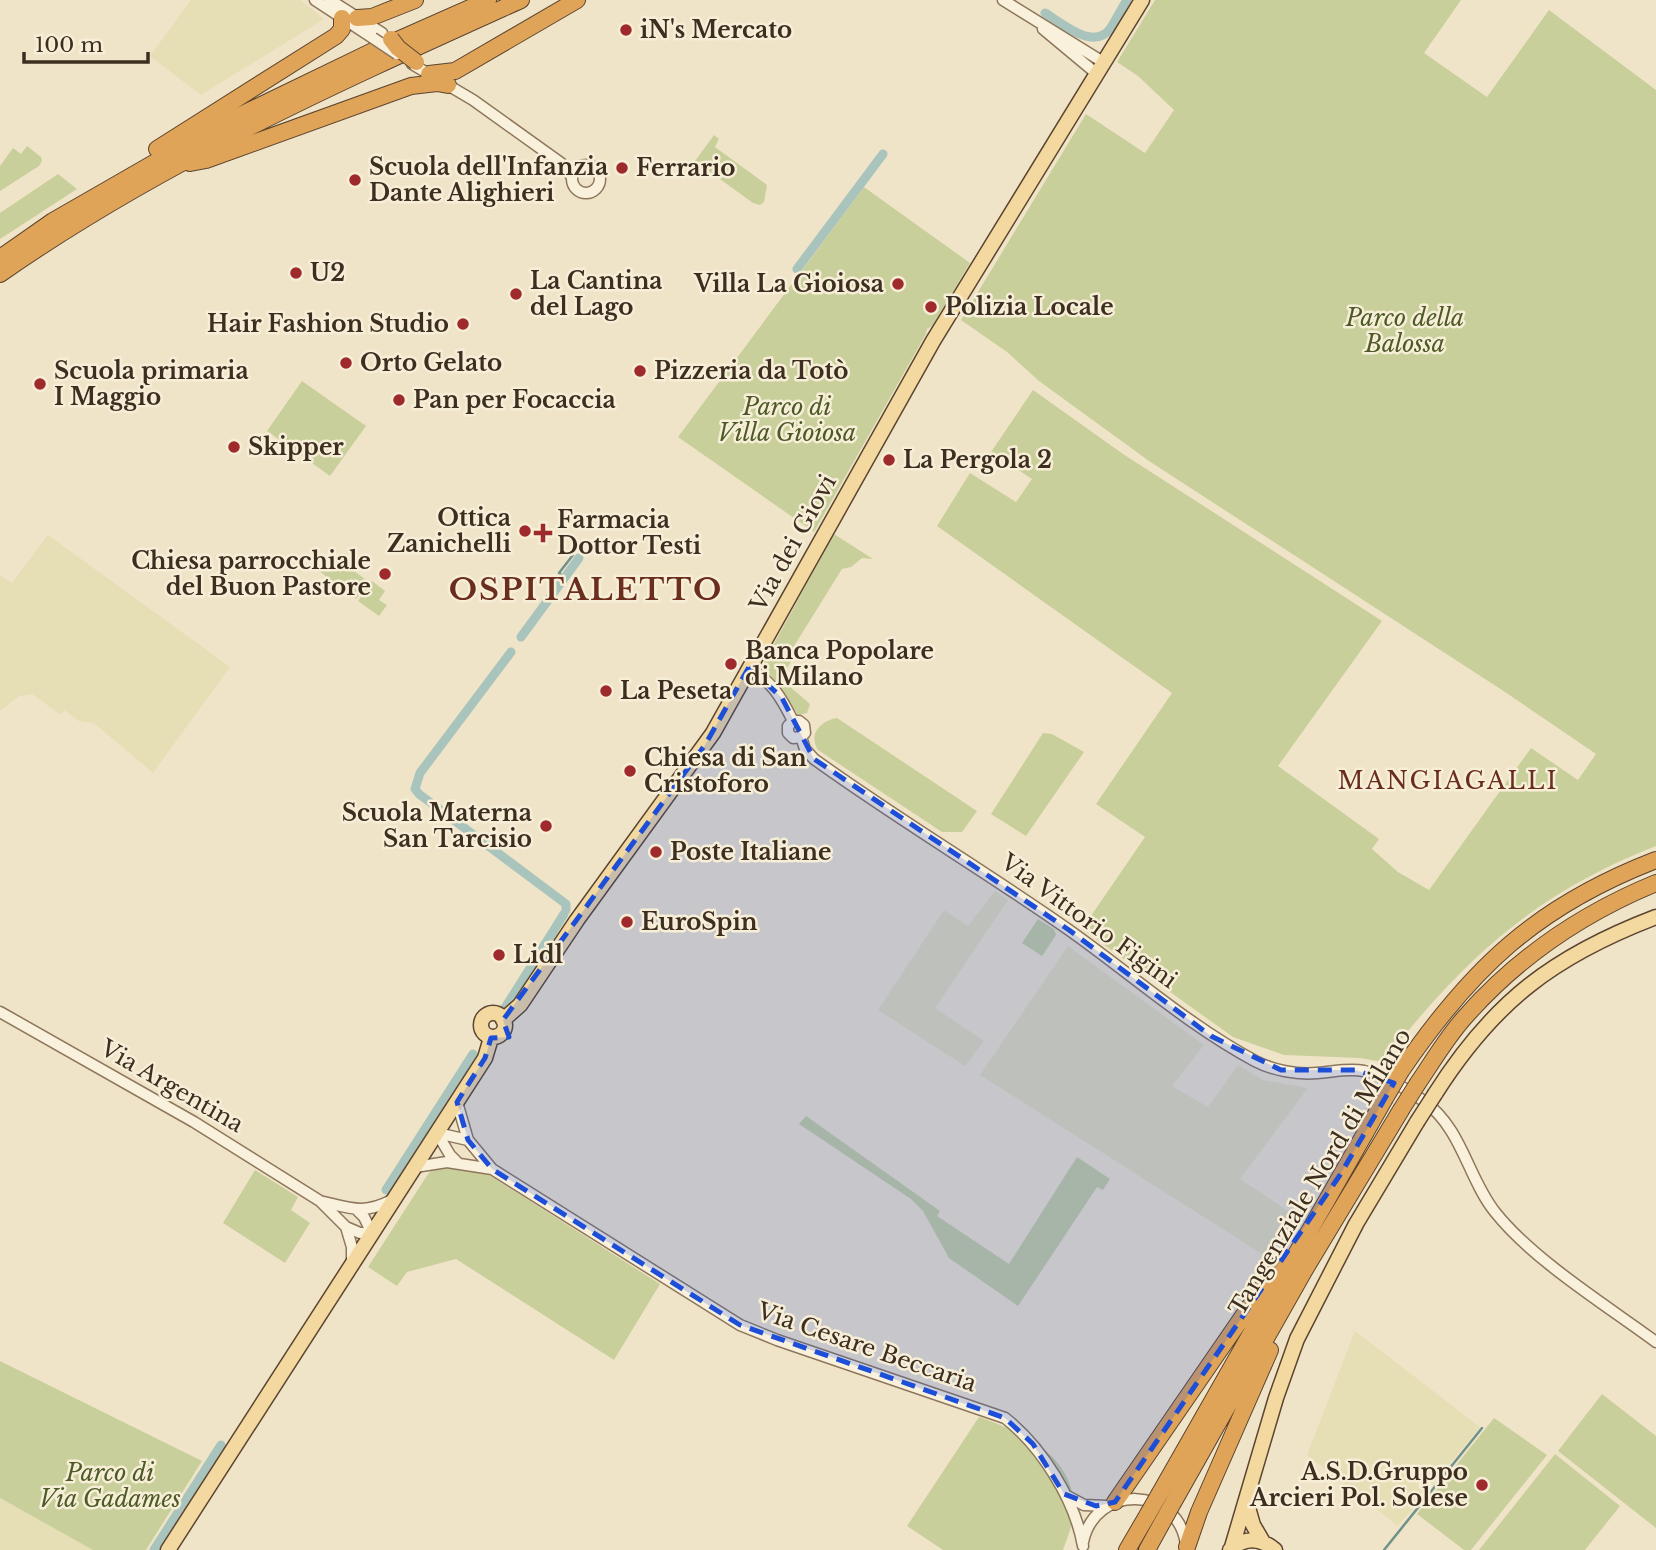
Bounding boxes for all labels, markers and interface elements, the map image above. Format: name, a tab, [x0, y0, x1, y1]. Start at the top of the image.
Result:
place label: iN's Mercato	[640, 16, 792, 44]
scale bar	[24, 21, 149, 65]
marker: iN's Mercato	[618, 22, 634, 38]
text: 100 m	[35, 32, 103, 58]
place label: Scuola dell'Infanzia Dante Alighieri	[369, 153, 608, 207]
place label: Ferrario	[636, 154, 735, 182]
marker: Ferrario	[614, 160, 630, 176]
marker: Scuola dell'Infanzia Dante Alighieri	[347, 172, 363, 188]
place label: U2	[310, 259, 345, 287]
marker: U2	[288, 265, 304, 281]
place label: La Cantina del Lago	[530, 267, 663, 321]
place label: Villa La Gioiosa	[693, 270, 884, 298]
marker: Villa La Gioiosa	[890, 276, 906, 292]
marker: La Cantina del Lago	[508, 286, 524, 302]
place label: Polizia Locale	[945, 293, 1114, 321]
marker: Polizia Locale	[923, 299, 939, 315]
park label: Parco della Balossa	[1345, 304, 1464, 358]
place label: Hair Fashion Studio	[207, 310, 449, 338]
marker: Hair Fashion Studio	[455, 316, 471, 332]
place label: Orto Gelato	[360, 349, 502, 377]
marker: Orto Gelato	[338, 355, 354, 371]
place label: Scuola primaria I Maggio	[54, 357, 249, 411]
place label: Pizzeria da Totò	[654, 357, 848, 385]
marker: Pizzeria da Totò	[632, 363, 648, 379]
marker: Scuola primaria I Maggio	[32, 376, 48, 392]
place label: Pan per Focaccia	[413, 386, 616, 414]
marker: Pan per Focaccia	[391, 392, 407, 408]
park label: Parco di Villa Gioiosa	[718, 393, 856, 447]
place label: Skipper	[248, 433, 344, 461]
marker: Skipper	[226, 439, 242, 455]
place label: La Pergola 2	[903, 446, 1052, 474]
marker: La Pergola 2	[881, 452, 897, 468]
street label: Via dei Giovi	[743, 470, 842, 617]
place label: Ottica Zanichelli	[387, 504, 511, 558]
place label: Farmacia Dottor Testi	[557, 506, 701, 560]
marker: Ottica Zanichelli	[517, 523, 533, 539]
marker: Farmacia Dottor Testi	[535, 525, 551, 541]
place label: Chiesa parrocchiale del Buon Pastore	[131, 547, 371, 601]
marker: Chiesa parrocchiale del Buon Pastore	[377, 566, 393, 582]
district label: OSPITALETTO	[449, 571, 723, 608]
place label: Banca Popolare di Milano	[745, 637, 934, 691]
marker: Banca Popolare di Milano	[723, 656, 739, 672]
place label: La Peseta	[620, 677, 732, 705]
marker: La Peseta	[598, 683, 614, 699]
place label: Chiesa di San Cristoforo	[644, 744, 807, 798]
marker: Chiesa di San Cristoforo	[622, 763, 638, 779]
district label: MANGIAGALLI	[1338, 766, 1558, 795]
place label: Scuola Materna San Tarcisio	[342, 799, 532, 853]
marker: Scuola Materna San Tarcisio	[538, 818, 554, 834]
place label: Poste Italiane	[670, 838, 831, 866]
marker: Poste Italiane	[648, 844, 664, 860]
street label: Via Vittorio Figini	[995, 847, 1183, 994]
place label: EuroSpin	[641, 908, 758, 936]
marker: EuroSpin	[619, 914, 635, 930]
place label: Lidl	[513, 941, 563, 969]
marker: Lidl	[491, 947, 507, 963]
street label: Tangenziale Nord di Milano	[1223, 1023, 1417, 1321]
street label: Via Argentina	[95, 1033, 249, 1138]
street label: Via Cesare Beccaria	[753, 1296, 980, 1398]
place label: A.S.D.Gruppo Arcieri Pol. Solese	[1249, 1458, 1468, 1512]
park label: Parco di Via Gadames	[39, 1459, 181, 1513]
marker: A.S.D.Gruppo Arcieri Pol. Solese	[1474, 1477, 1490, 1493]

